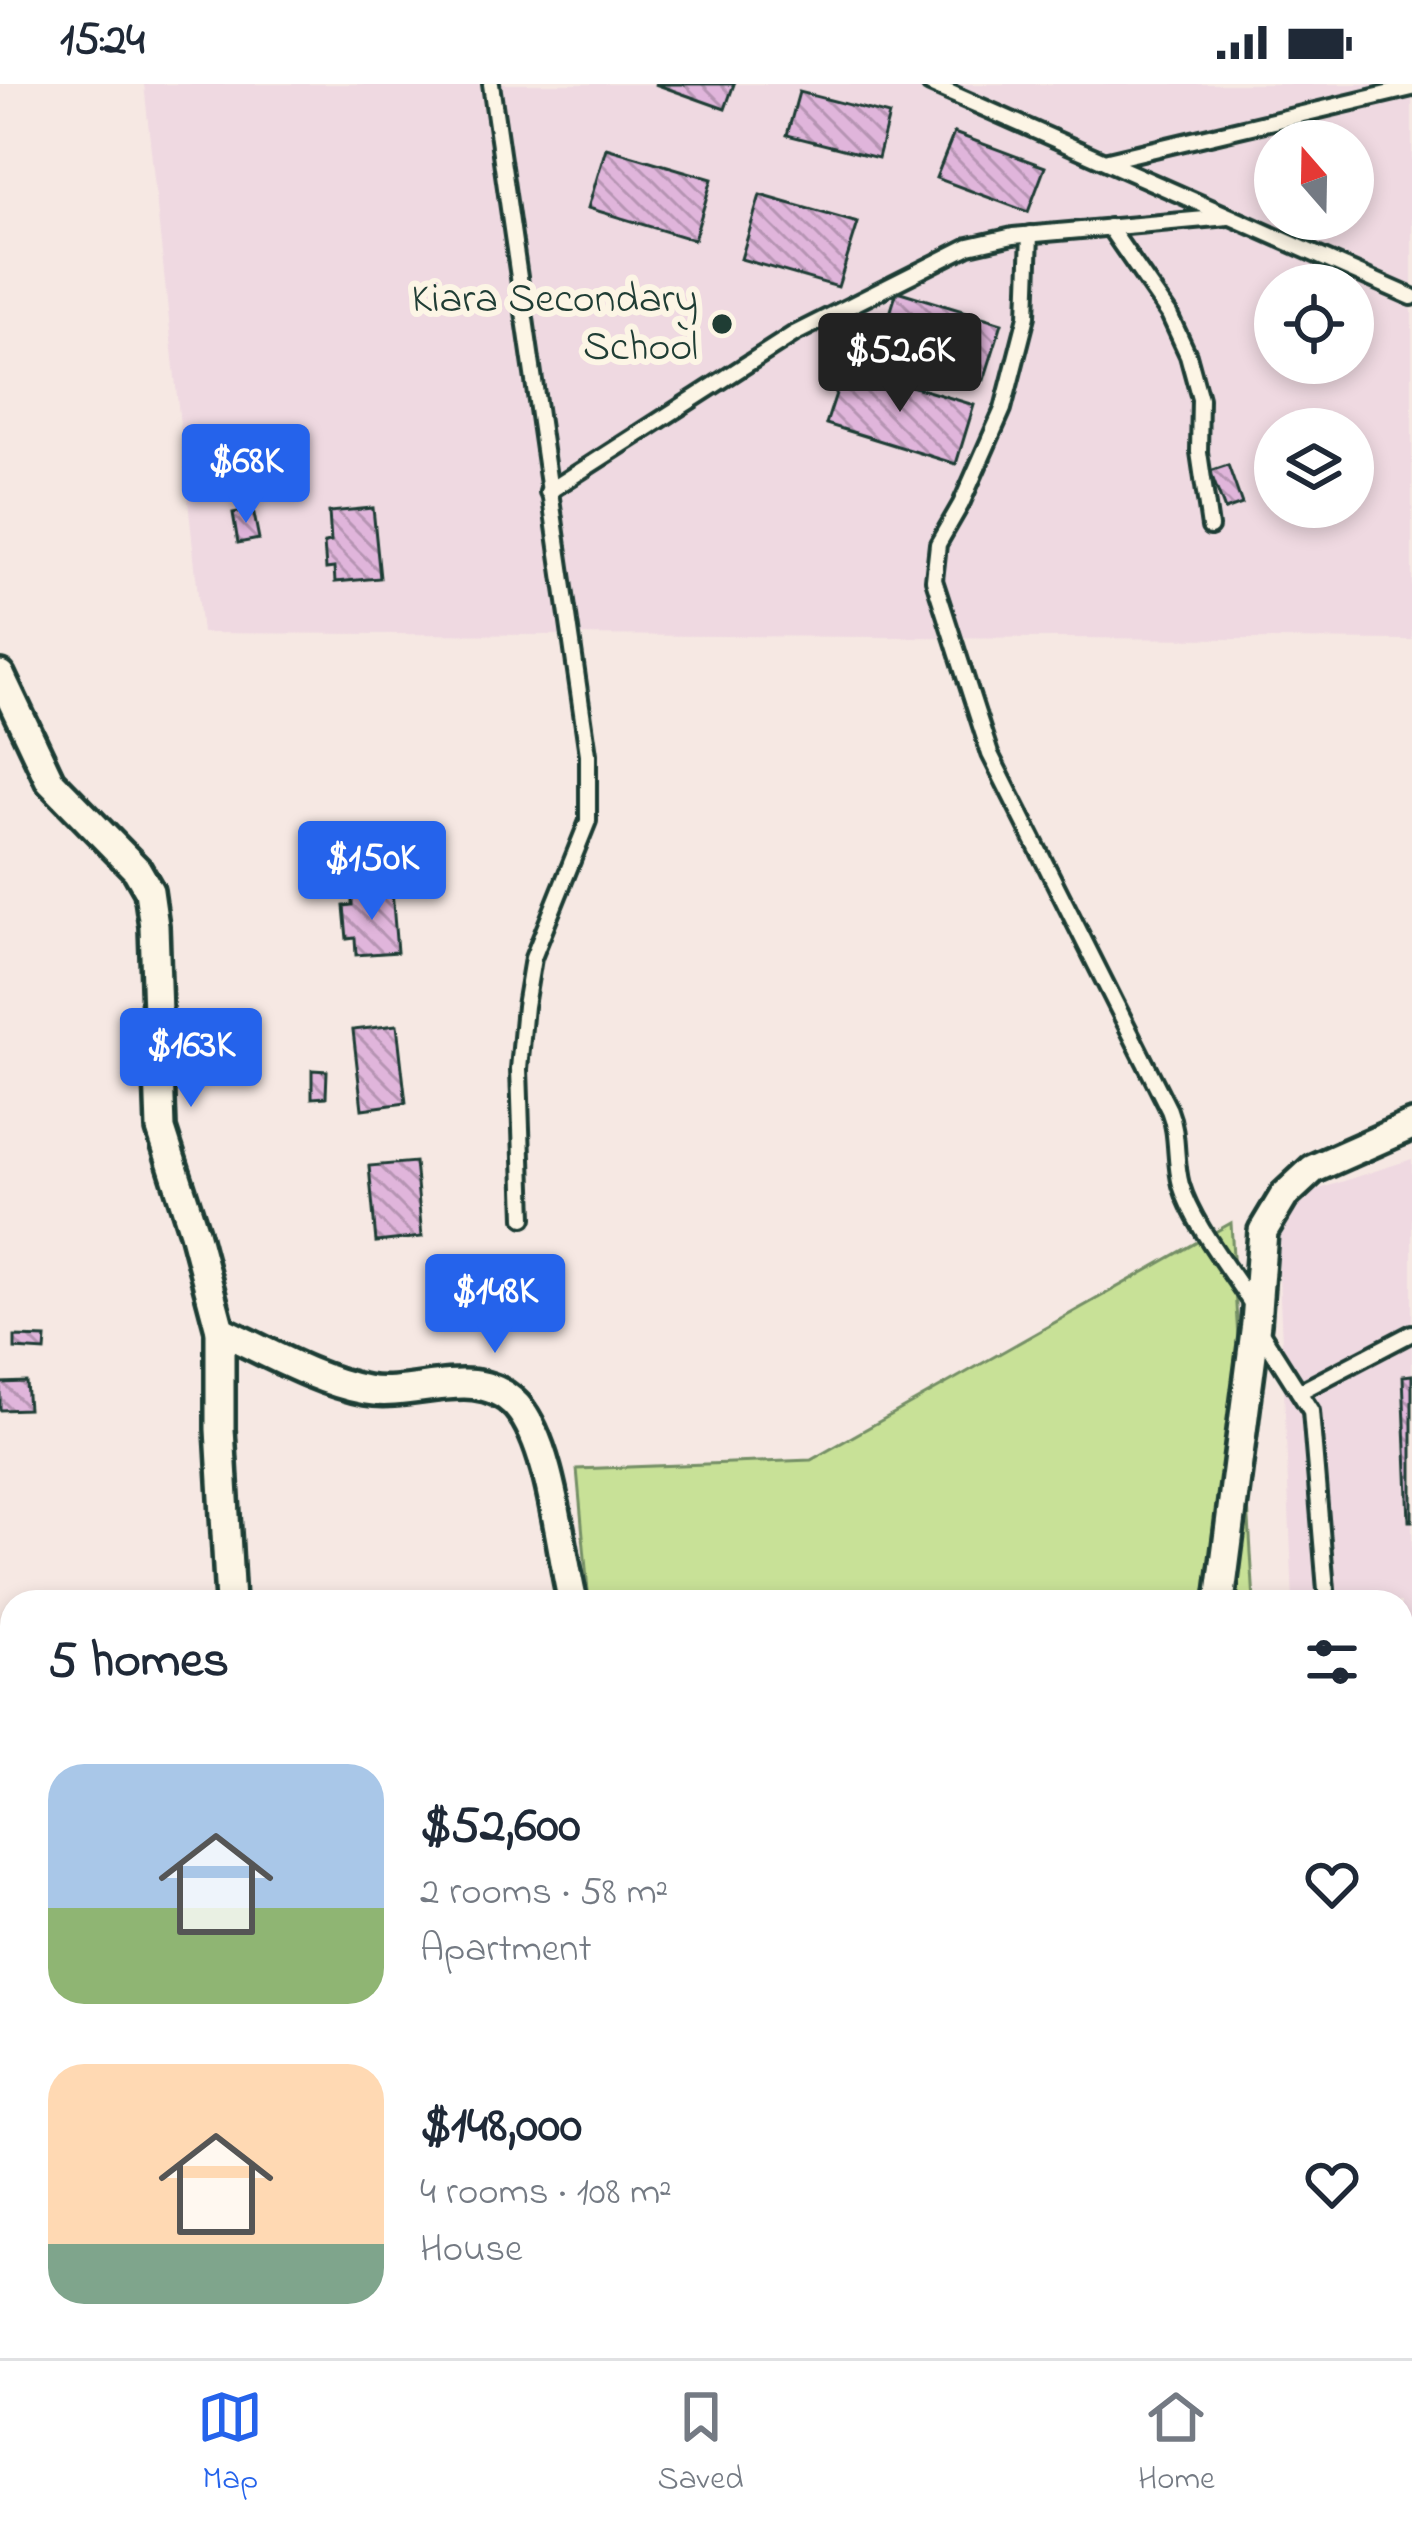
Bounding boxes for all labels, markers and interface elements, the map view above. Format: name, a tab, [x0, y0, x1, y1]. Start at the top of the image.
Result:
text: 15:24	[60, 9, 145, 75]
north arrow	[1254, 120, 1374, 240]
map controls	[1254, 120, 1374, 528]
button: locate	[1254, 264, 1374, 384]
place label: Kiara Secondary School	[412, 270, 698, 379]
marker: Kiara Secondary School	[709, 311, 735, 337]
pin: $52.6K	[802, 313, 998, 415]
text: $52.6K	[845, 323, 955, 380]
button: layers	[1254, 408, 1374, 528]
pin: $68K	[175, 424, 317, 526]
text: $68K	[209, 434, 283, 491]
pin: $150K	[288, 821, 456, 923]
text: $150K	[325, 831, 419, 888]
pin: $163K	[107, 1008, 275, 1110]
text: $163K	[147, 1018, 235, 1075]
pin: $148K	[411, 1254, 579, 1356]
text: $148K	[452, 1264, 538, 1321]
text: 5 homes	[48, 1625, 229, 1700]
icon: filters	[1299, 1629, 1365, 1695]
text: $52,600	[420, 1790, 581, 1865]
icon: home	[144, 1812, 288, 1956]
icon: heart	[1299, 1851, 1365, 1917]
text: 2 rooms · 58 m²	[420, 1865, 668, 1922]
text: Apartment	[420, 1922, 592, 1979]
text: $148,000	[420, 2090, 582, 2165]
icon: home	[144, 2112, 288, 2256]
icon: heart	[1299, 2151, 1365, 2217]
text: 4 rooms · 108 m²	[420, 2165, 672, 2222]
text: House	[420, 2222, 522, 2279]
tab: Map	[197, 2384, 263, 2504]
tab: Saved	[658, 2384, 744, 2504]
tab: Home	[1138, 2384, 1215, 2504]

